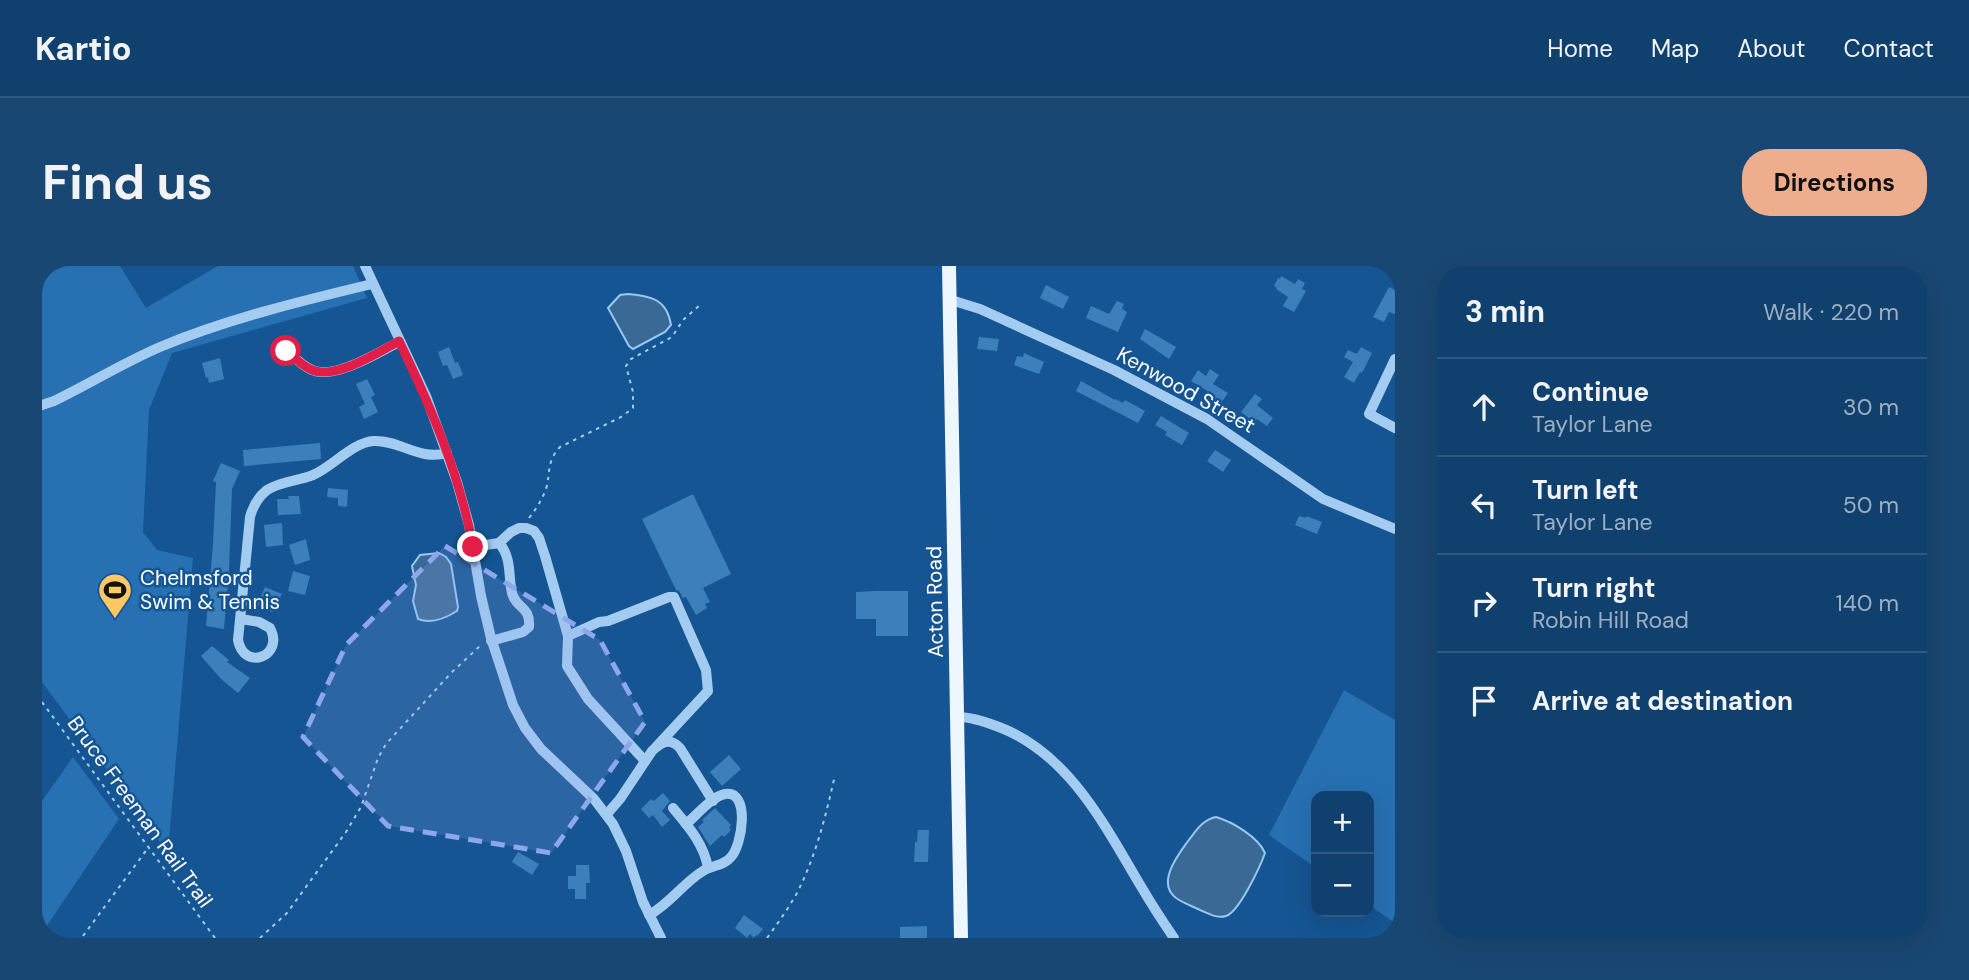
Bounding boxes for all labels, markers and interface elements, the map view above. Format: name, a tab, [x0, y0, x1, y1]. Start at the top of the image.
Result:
text: Kartio	[35, 27, 132, 70]
text: Home	[1547, 33, 1613, 64]
text: Map	[1651, 33, 1699, 64]
text: About	[1737, 33, 1806, 64]
text: Contact	[1844, 33, 1934, 64]
button: Directions	[1742, 149, 1927, 216]
text: Find us	[42, 150, 213, 214]
text: 3 min	[1465, 292, 1545, 331]
text: Walk · 220 m	[1763, 297, 1899, 327]
route start	[270, 335, 301, 366]
street label: Kenwood Street	[1112, 340, 1260, 440]
text: Continue	[1532, 375, 1649, 409]
icon: ahead	[1465, 388, 1503, 426]
text: 30 m	[1843, 392, 1899, 422]
text: Taylor Lane	[1532, 409, 1652, 439]
text: Turn left	[1532, 473, 1639, 507]
icon: left	[1465, 486, 1503, 524]
text: 50 m	[1843, 490, 1899, 520]
text: Taylor Lane	[1532, 507, 1652, 537]
route end	[457, 531, 488, 562]
street label: Acton Road	[920, 546, 950, 658]
place label: Chelmsford Swim & Tennis	[140, 564, 280, 616]
sports icon: Chelmsford Swim & Tennis	[96, 571, 134, 620]
text: Turn right	[1532, 571, 1656, 605]
icon: right	[1465, 584, 1503, 622]
text: 140 m	[1836, 588, 1899, 618]
text: Robin Hill Road	[1532, 605, 1689, 635]
icon: arrive	[1465, 682, 1503, 720]
text: Arrive at destination	[1532, 684, 1793, 718]
street label: Bruce Freeman Rail Trail	[61, 710, 219, 914]
map controls	[1311, 791, 1374, 917]
button: +	[1311, 791, 1374, 854]
button: −	[1311, 854, 1374, 917]

